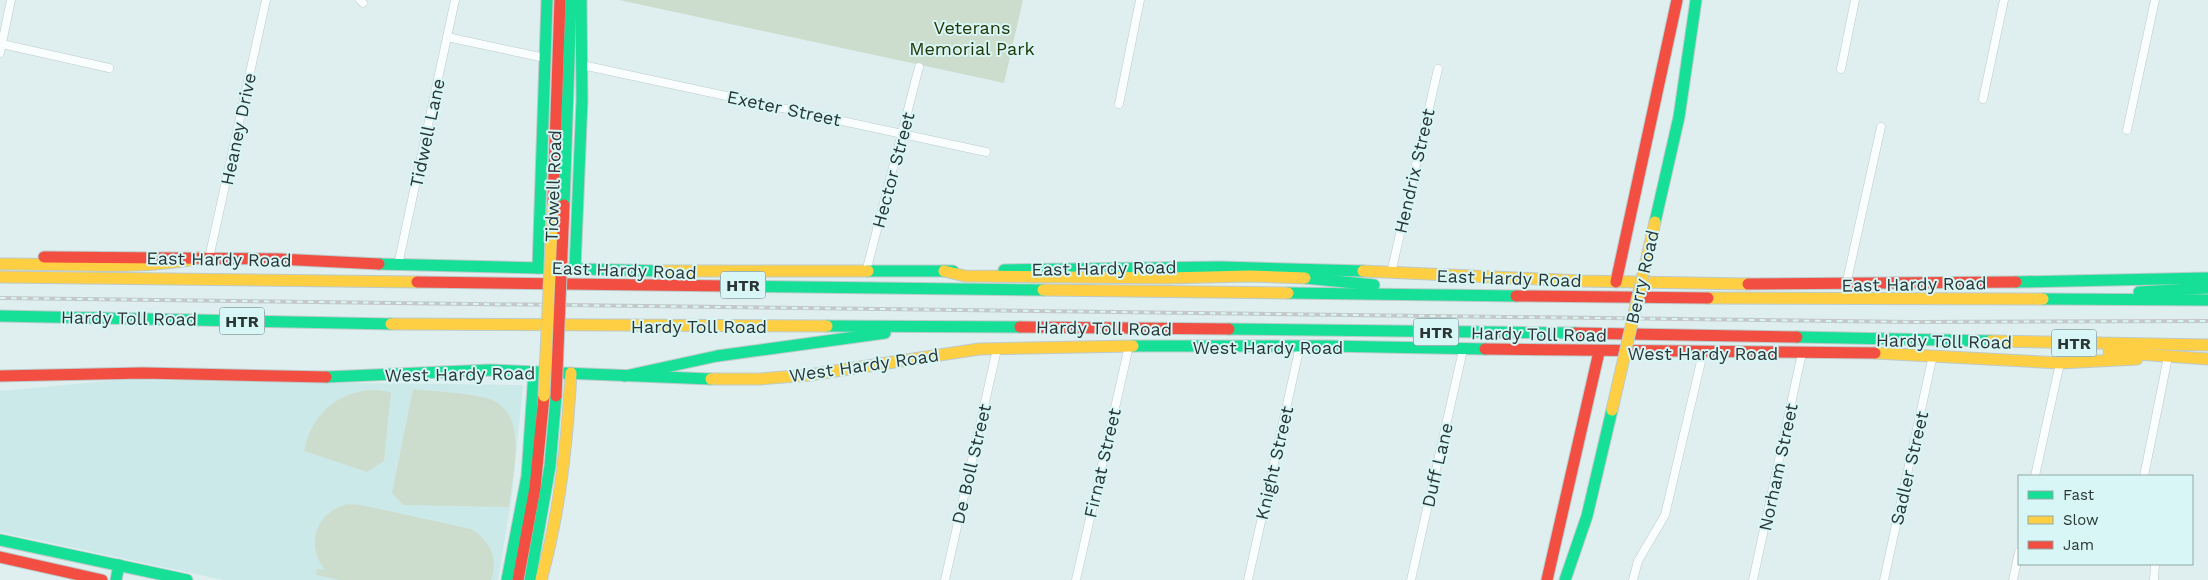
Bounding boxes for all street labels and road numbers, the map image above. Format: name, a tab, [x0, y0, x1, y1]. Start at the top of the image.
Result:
street label: Heaney Drive	[216, 71, 260, 187]
street label: Tidwell Lane	[405, 77, 449, 189]
street label: Exeter Street	[725, 86, 843, 130]
street label: Hendrix Street	[1389, 106, 1439, 236]
street label: Hector Street	[867, 109, 919, 230]
street label: Tidwell Road	[541, 130, 565, 242]
street label: Berry Road	[1621, 228, 1663, 326]
street label: East Hardy Road	[146, 247, 292, 271]
street label: East Hardy Road	[1031, 256, 1177, 280]
street label: East Hardy Road	[551, 257, 697, 283]
street label: East Hardy Road	[1436, 265, 1582, 291]
road number: HTR	[720, 272, 766, 298]
street label: East Hardy Road	[1841, 272, 1987, 296]
street label: Hardy Toll Road	[61, 306, 197, 330]
road number: HTR	[220, 308, 264, 334]
street label: Hardy Toll Road	[631, 316, 767, 337]
street label: Hardy Toll Road	[1036, 316, 1172, 340]
road number: HTR	[1414, 318, 1458, 346]
street label: Hardy Toll Road	[1471, 322, 1607, 346]
street label: Hardy Toll Road	[1876, 329, 2012, 353]
road number: HTR	[2052, 329, 2096, 356]
street label: West Hardy Road	[1193, 337, 1343, 358]
street label: West Hardy Road	[1628, 343, 1778, 364]
street label: West Hardy Road	[788, 344, 940, 386]
street label: West Hardy Road	[384, 362, 536, 386]
street label: De Boll Street	[947, 401, 995, 526]
street label: Norham Street	[1754, 401, 1802, 533]
street label: Knight Street	[1251, 404, 1297, 522]
street label: Firnat Street	[1079, 406, 1125, 520]
street label: Sadler Street	[1886, 409, 1932, 527]
street label: Duff Lane	[1417, 421, 1457, 509]

